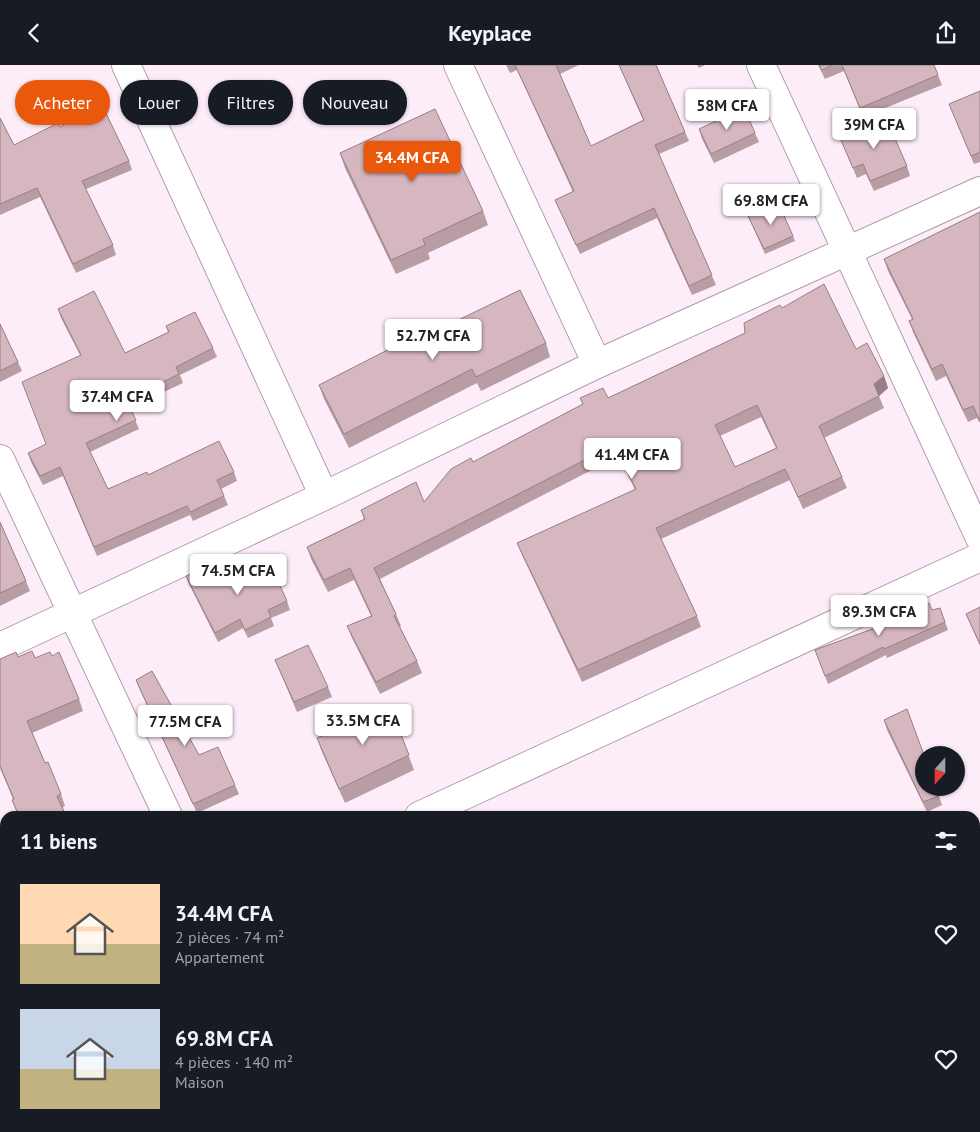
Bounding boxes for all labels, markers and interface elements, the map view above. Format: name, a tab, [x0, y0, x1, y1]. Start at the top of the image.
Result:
icon: back	[20, 19, 48, 47]
text: Keyplace	[448, 19, 532, 47]
icon: share	[932, 19, 960, 47]
chip: Acheter	[15, 80, 110, 125]
chip: Louer	[120, 80, 198, 125]
chip: Filtres	[208, 80, 293, 125]
chip: Nouveau	[303, 80, 407, 125]
pin: 58M CFA	[681, 88, 773, 131]
text: 58M CFA	[696, 95, 758, 115]
pin: 39M CFA	[828, 107, 920, 150]
text: 39M CFA	[843, 114, 905, 134]
pin: 34.4M CFA	[355, 141, 469, 183]
text: 34.4M CFA	[375, 147, 449, 167]
pin: 69.8M CFA	[714, 184, 828, 226]
text: 69.8M CFA	[734, 190, 808, 210]
pin: 52.7M CFA	[376, 319, 490, 361]
text: 52.7M CFA	[396, 325, 470, 345]
pin: 37.4M CFA	[60, 379, 174, 422]
text: 37.4M CFA	[81, 386, 153, 406]
pin: 41.4M CFA	[575, 437, 689, 480]
text: 41.4M CFA	[595, 444, 669, 464]
pin: 74.5M CFA	[181, 553, 295, 596]
text: 74.5M CFA	[201, 560, 275, 580]
pin: 89.3M CFA	[822, 595, 936, 637]
text: 89.3M CFA	[842, 601, 916, 621]
pin: 33.5M CFA	[306, 703, 420, 746]
pin: 77.5M CFA	[128, 705, 242, 747]
text: 33.5M CFA	[326, 710, 400, 730]
text: 77.5M CFA	[149, 711, 221, 731]
north arrow	[915, 746, 965, 796]
map controls	[915, 746, 965, 796]
icon: filters	[932, 827, 960, 855]
text: 11 biens	[20, 828, 97, 855]
text: 34.4M CFA	[175, 900, 273, 927]
icon: home	[60, 904, 120, 964]
icon: heart	[932, 920, 960, 948]
text: 2 pièces · 74 m²	[175, 927, 284, 947]
text: Appartement	[175, 947, 264, 967]
text: 69.8M CFA	[175, 1025, 273, 1052]
icon: home	[60, 1029, 120, 1089]
icon: heart	[932, 1045, 960, 1073]
text: 4 pièces · 140 m²	[175, 1052, 293, 1072]
text: Maison	[175, 1072, 224, 1092]

